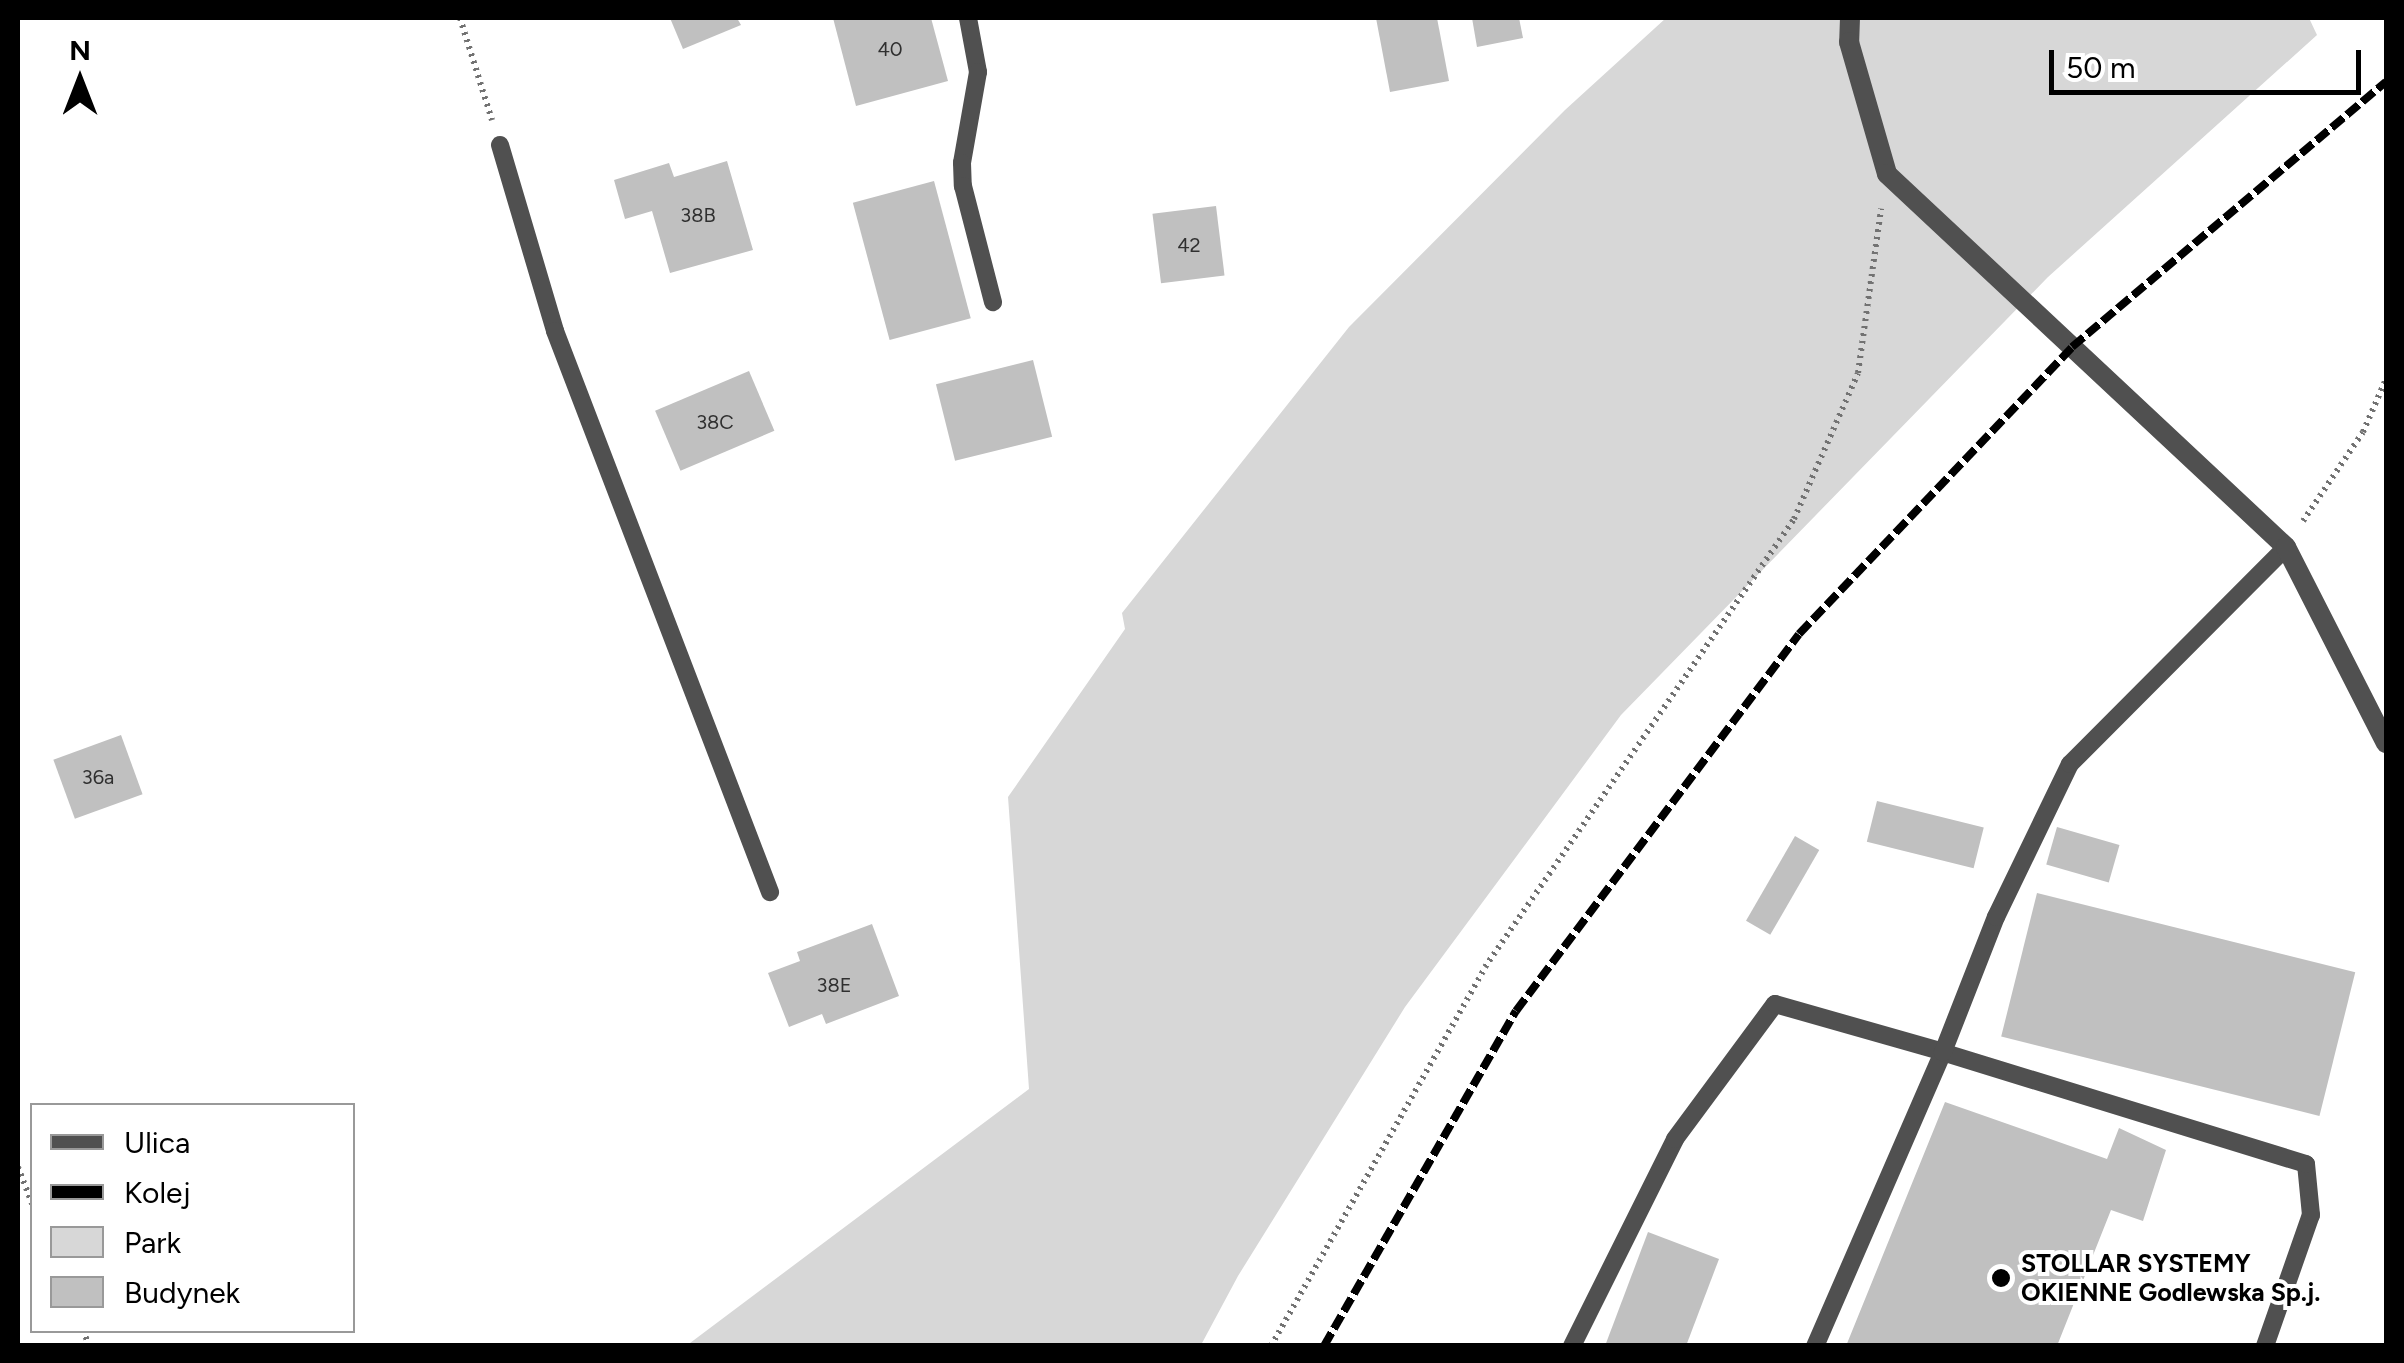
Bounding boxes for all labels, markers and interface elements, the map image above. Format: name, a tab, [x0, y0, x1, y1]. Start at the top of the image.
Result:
north arrow	[30, 30, 130, 130]
scale bar	[2054, 30, 2366, 92]
text: N	[69, 33, 91, 67]
house number: 40	[877, 37, 903, 61]
text: 50 m	[2066, 49, 2135, 86]
house number: 38B	[680, 203, 716, 227]
house number: 42	[1177, 233, 1201, 257]
house number: 38C	[696, 410, 734, 434]
house number: 36a	[82, 765, 114, 789]
house number: 38E	[817, 973, 851, 997]
legend	[30, 1103, 355, 1333]
text: Ulica	[124, 1124, 190, 1161]
text: Kolej	[124, 1174, 191, 1211]
text: Park	[124, 1224, 181, 1261]
place label: STOLLAR SYSTEMY OKIENNE Godlewska Sp.j.	[2021, 1249, 2320, 1308]
marker: STOLLAR SYSTEMY OKIENNE Godlewska Sp.j.	[1990, 1267, 2012, 1289]
text: Budynek	[124, 1274, 240, 1311]

